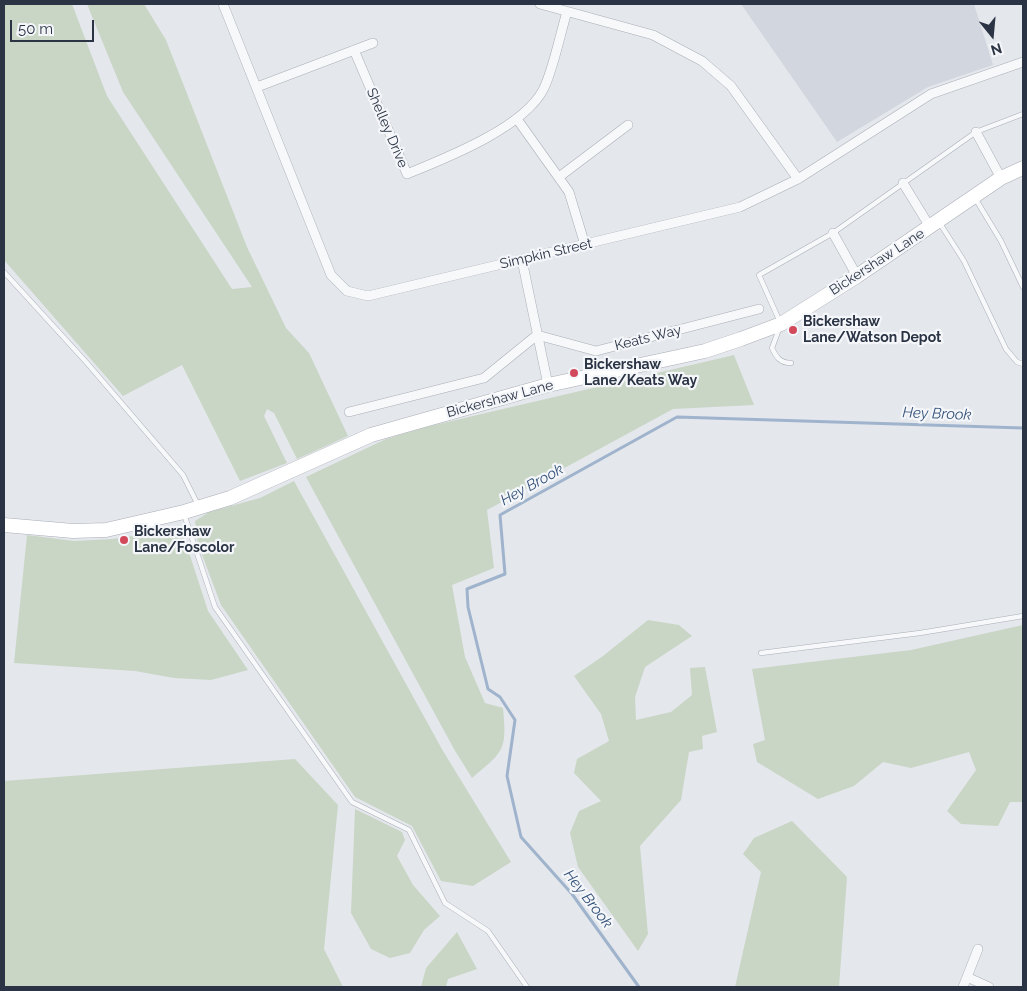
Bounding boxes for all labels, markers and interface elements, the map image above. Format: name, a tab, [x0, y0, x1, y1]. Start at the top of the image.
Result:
scale bar	[12, 10, 96, 42]
north arrow	[967, 10, 1017, 60]
text: 50 m	[18, 20, 53, 38]
text: N	[989, 40, 1004, 59]
street label: Shelley Drive	[363, 86, 411, 170]
street label: Bickershaw Lane	[826, 225, 928, 299]
street label: Simpkin Street	[498, 235, 594, 273]
place label: Bickershaw Lane/Watson Depot	[803, 314, 941, 347]
street label: Keats Way	[613, 322, 683, 354]
marker: Bickershaw Lane/Watson Depot	[787, 324, 799, 336]
place label: Bickershaw Lane/Keats Way	[584, 357, 697, 390]
marker: Bickershaw Lane/Keats Way	[568, 367, 580, 379]
street label: Bickershaw Lane	[445, 377, 555, 421]
water label: Hey Brook	[902, 404, 972, 424]
water label: Hey Brook	[497, 460, 567, 510]
place label: Bickershaw Lane/Foscolor	[134, 524, 234, 556]
marker: Bickershaw Lane/Foscolor	[118, 534, 130, 546]
water label: Hey Brook	[560, 866, 616, 932]

